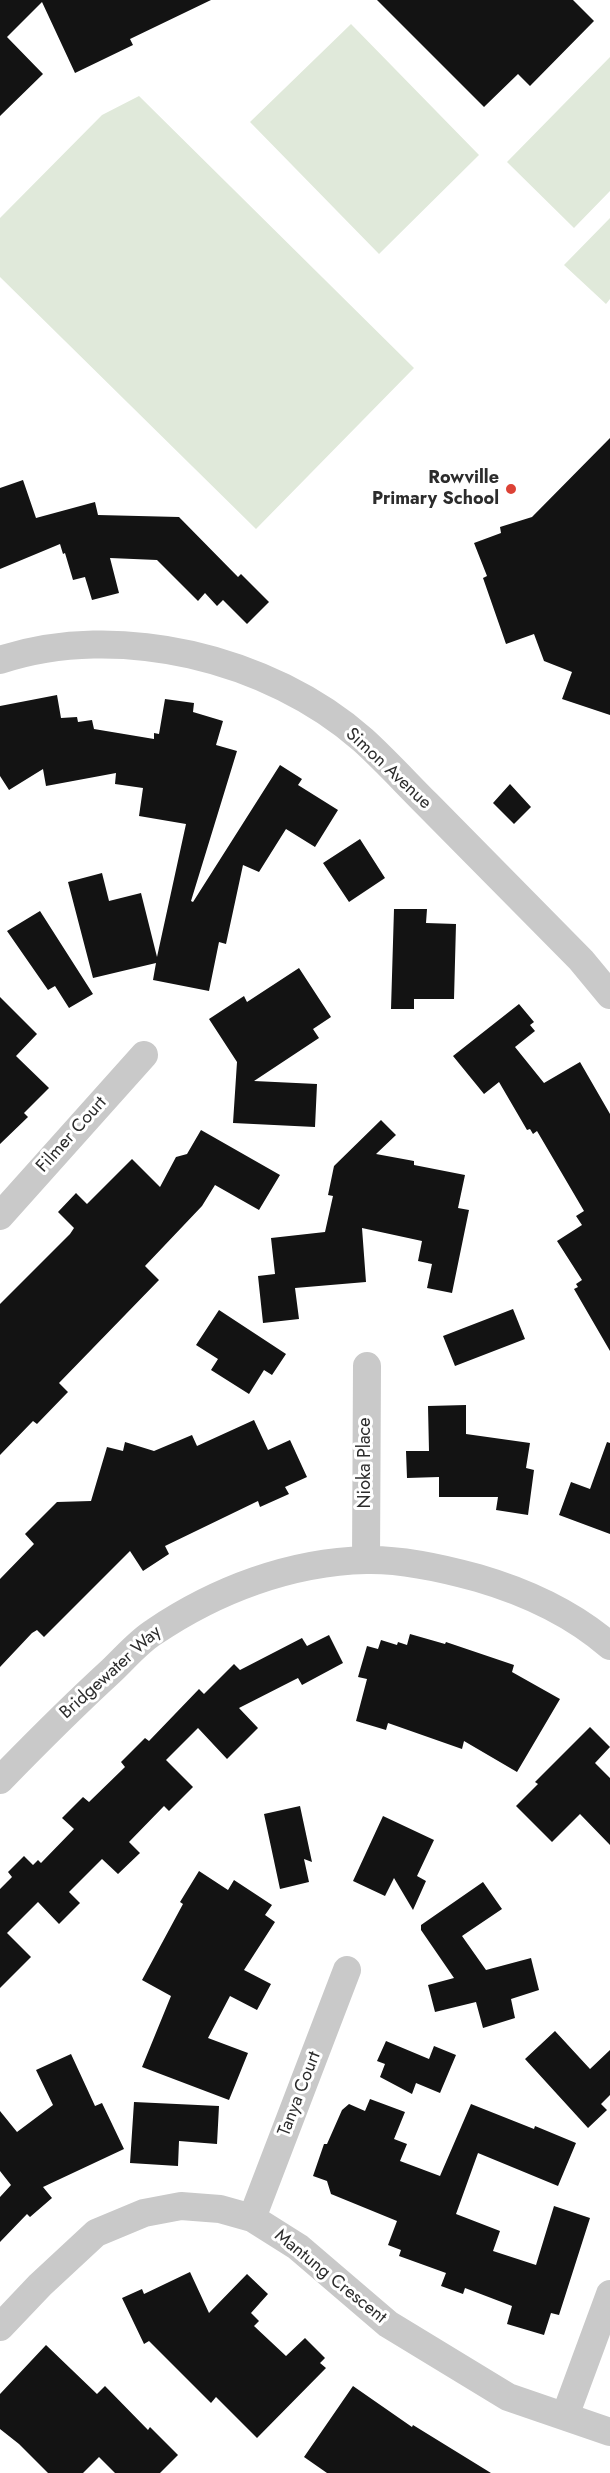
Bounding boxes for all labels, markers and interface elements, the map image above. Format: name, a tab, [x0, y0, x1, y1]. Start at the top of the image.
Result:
place label: Rowville Primary School	[372, 468, 499, 510]
marker: Rowville Primary School	[504, 482, 518, 496]
street label: Simon Avenue	[341, 724, 435, 814]
street label: Filmer Court	[32, 1093, 112, 1177]
street label: Nioka Place	[355, 1418, 377, 1508]
street label: Bridgewater Way	[56, 1622, 166, 1724]
street label: Tanya Court	[274, 2049, 326, 2139]
street label: Mantung Crescent	[270, 2225, 390, 2329]

